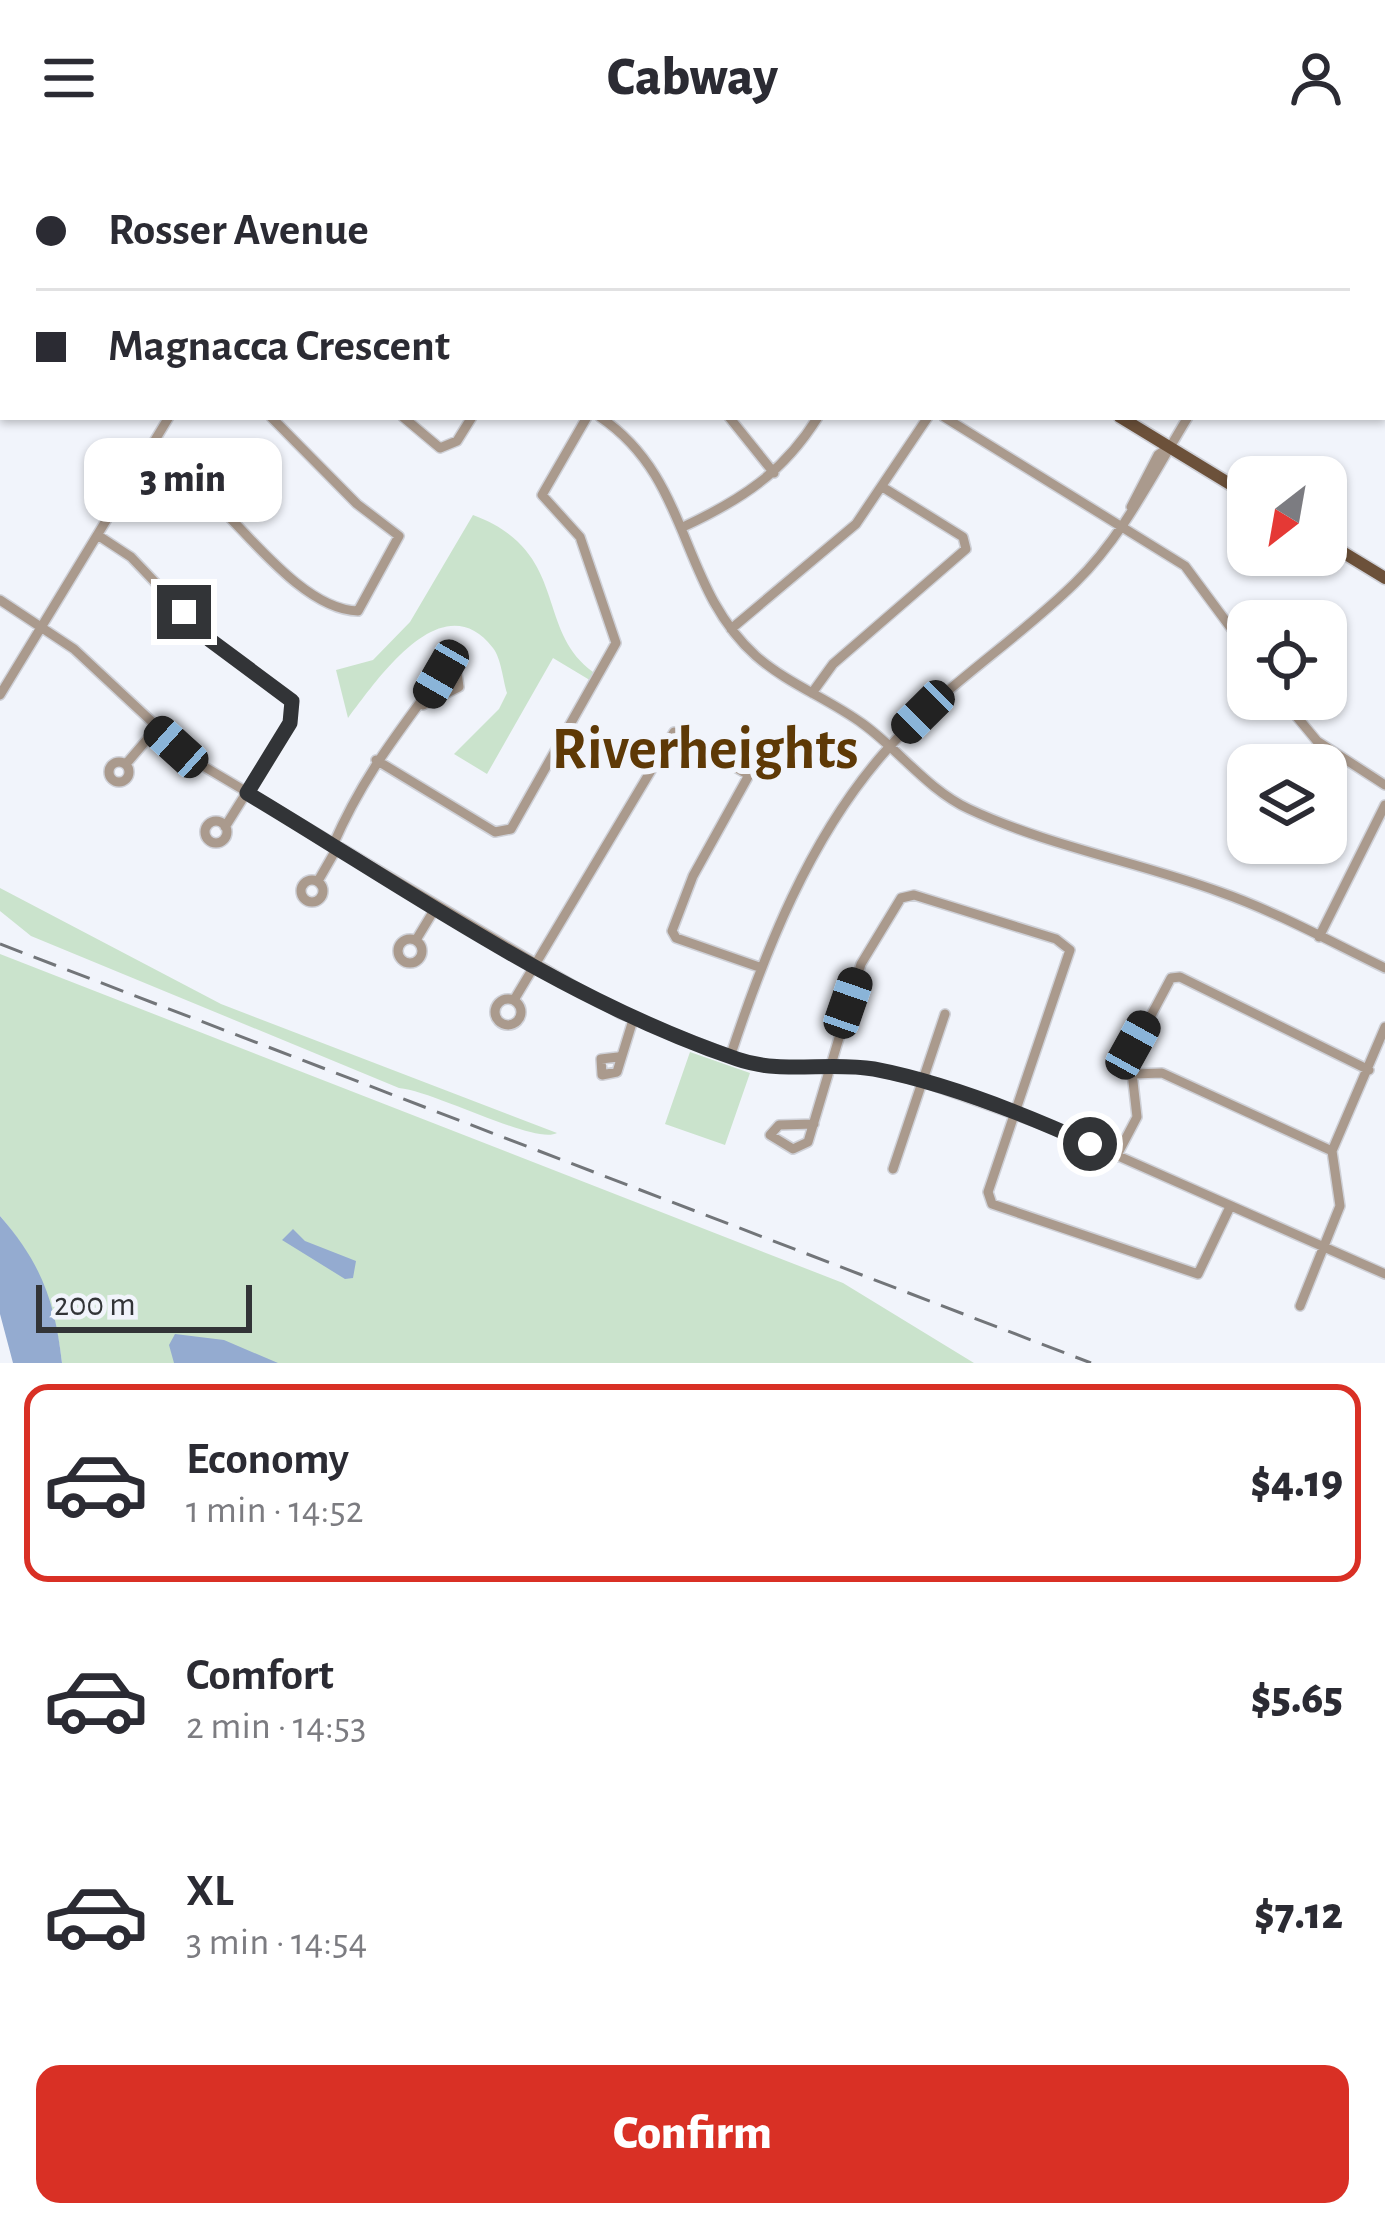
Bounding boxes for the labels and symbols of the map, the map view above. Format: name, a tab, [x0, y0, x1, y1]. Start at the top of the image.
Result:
callout: 3 min	[85, 438, 283, 522]
north arrow	[1227, 456, 1347, 576]
route end	[157, 585, 211, 639]
car	[407, 634, 475, 714]
car	[885, 674, 961, 750]
car	[137, 710, 215, 784]
district label: Riverheights	[552, 720, 858, 780]
car	[819, 963, 877, 1043]
car	[1100, 1005, 1166, 1085]
route start	[1063, 1117, 1117, 1171]
scale bar	[36, 1279, 252, 1332]

